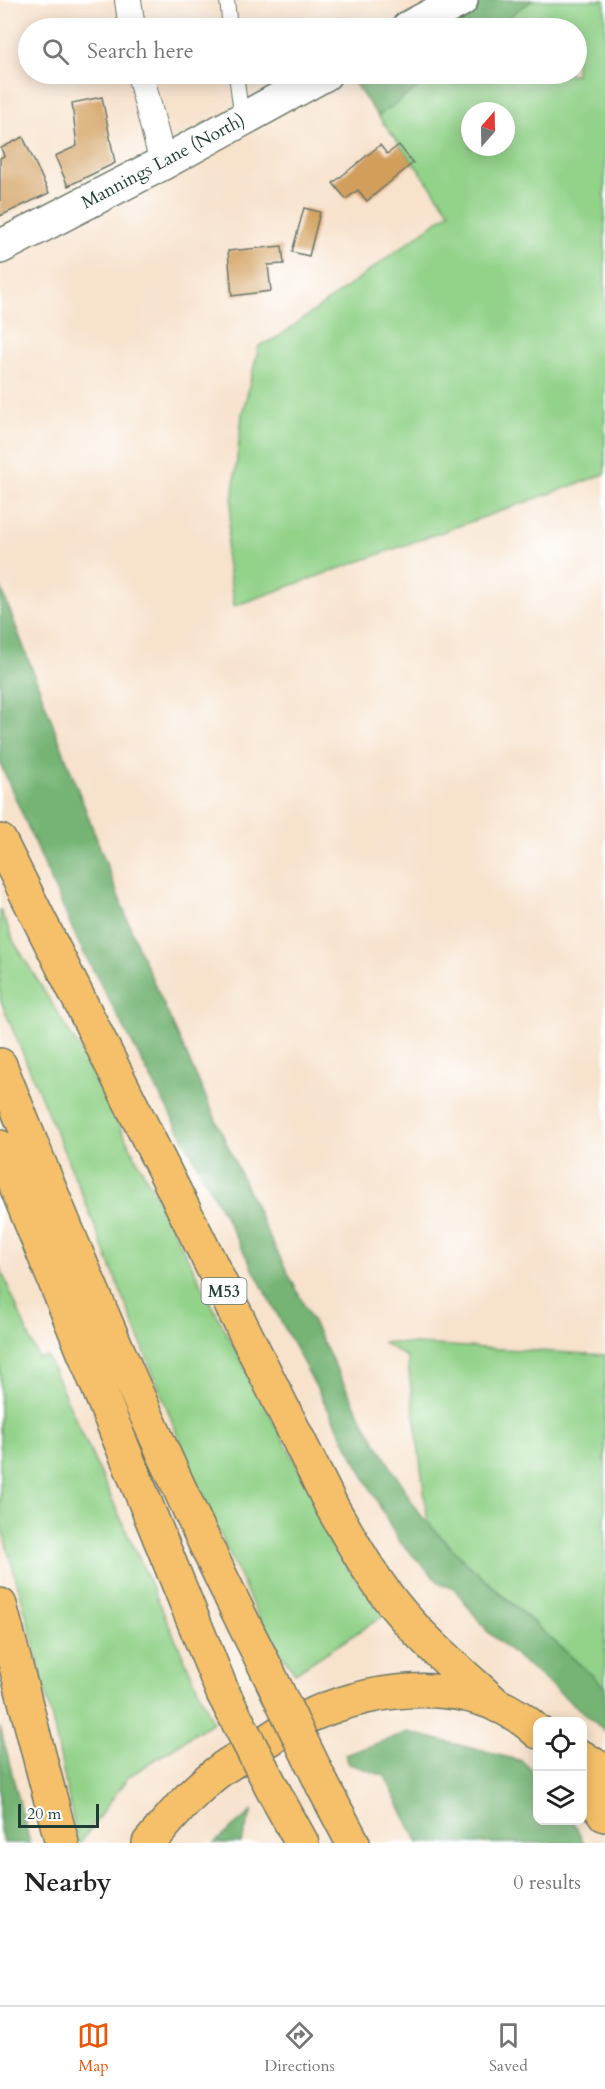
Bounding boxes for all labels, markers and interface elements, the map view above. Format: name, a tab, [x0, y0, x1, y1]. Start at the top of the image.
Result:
search box	[18, 18, 587, 84]
icon: search	[39, 35, 72, 68]
text: Search here	[87, 36, 194, 66]
north arrow	[461, 102, 515, 156]
street label: Mannings Lane (North)	[77, 108, 249, 215]
road number: M53	[202, 1278, 246, 1304]
map controls	[533, 1717, 587, 1825]
button: locate	[533, 1717, 587, 1771]
button: layers	[533, 1771, 587, 1825]
scale bar	[18, 1801, 99, 1828]
text: 20 m	[27, 1803, 61, 1825]
text: Nearby	[24, 1865, 112, 1900]
text: 0 results	[513, 1869, 581, 1896]
tab: Map	[77, 2019, 110, 2077]
tab: Directions	[264, 2019, 335, 2077]
tab: Saved	[489, 2019, 528, 2077]

